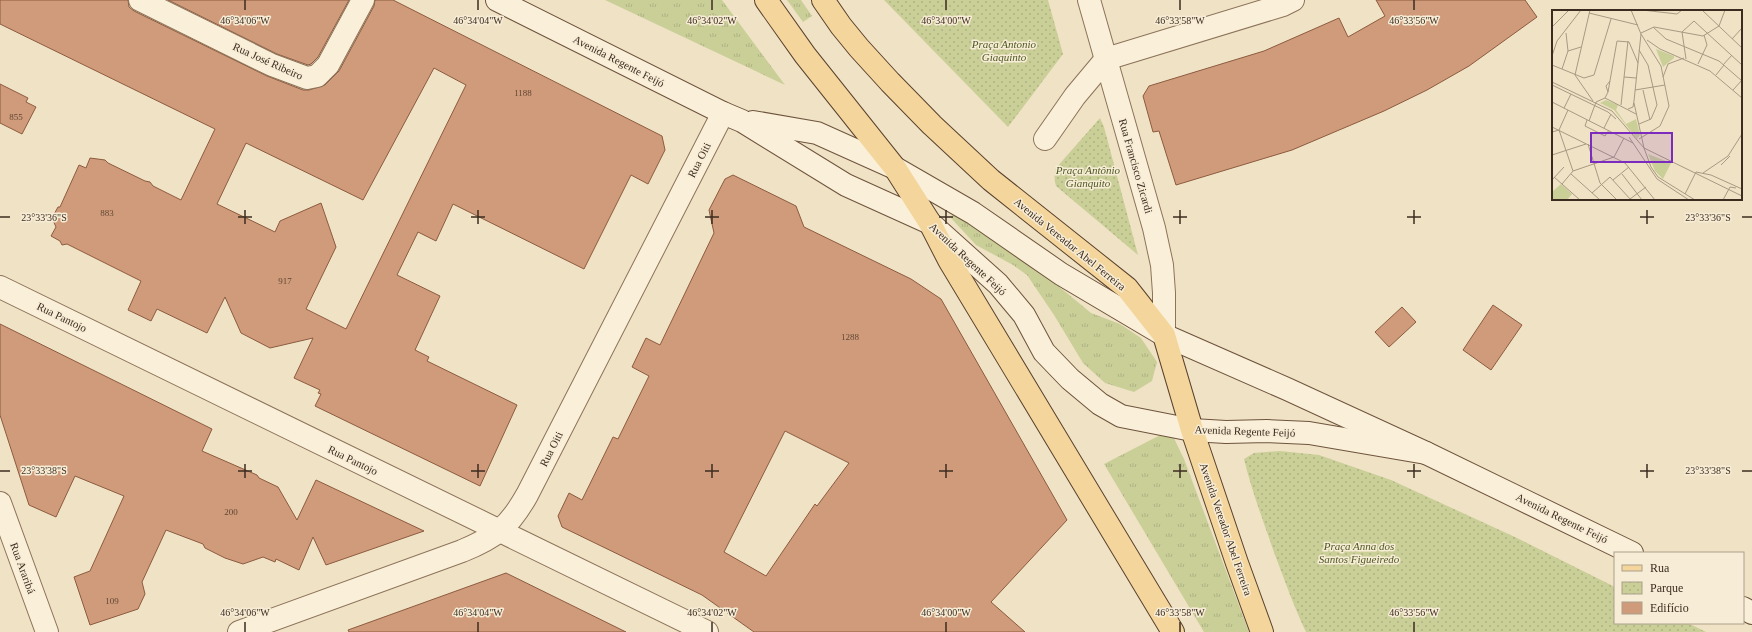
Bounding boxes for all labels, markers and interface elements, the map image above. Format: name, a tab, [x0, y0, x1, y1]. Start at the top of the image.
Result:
inset map	[1552, 10, 1742, 200]
text: 46°34'06"W	[220, 15, 270, 26]
text: 46°34'04"W	[453, 15, 503, 26]
text: 46°34'02"W	[687, 15, 737, 26]
text: 46°34'00"W	[921, 15, 971, 26]
text: 46°33'58"W	[1155, 15, 1205, 26]
text: 46°33'56"W	[1389, 15, 1439, 26]
street label: Avenida Regente Feijó	[571, 33, 667, 89]
park label: Praça Antonio Giaquinto	[971, 38, 1037, 63]
street label: Rua José Ribeiro	[231, 40, 305, 82]
house number: 1188	[514, 88, 532, 98]
house number: 855	[9, 112, 23, 122]
street label: Rua Francisco Zicardi	[1117, 117, 1155, 215]
street label: Rua Oiti	[685, 141, 713, 179]
park label: Praça Antônio Gianquito	[1055, 164, 1121, 189]
street label: Avenida Vereador Abel Ferreira	[1012, 195, 1128, 293]
house number: 883	[100, 208, 114, 218]
text: 23°33'36"S	[21, 212, 67, 223]
text: 23°33'36"S	[1685, 212, 1731, 223]
street label: Avenida Regente Feijó	[927, 220, 1009, 298]
house number: 917	[278, 276, 292, 286]
street label: Rua Pantojo	[35, 300, 89, 334]
house number: 1288	[841, 332, 860, 342]
street label: Avenida Regente Feijó	[1195, 423, 1296, 439]
street label: Rua Oiti	[537, 430, 565, 468]
street label: Rua Pantojo	[326, 443, 380, 477]
street label: Avenida Vereador Abel Ferreira	[1198, 461, 1254, 597]
text: 23°33'38"S	[21, 465, 67, 476]
text: 23°33'38"S	[1685, 465, 1731, 476]
street label: Avenida Regente Feijó	[1514, 491, 1610, 546]
house number: 200	[224, 507, 238, 517]
park label: Praça Anna dos Santos Figueiredo	[1319, 540, 1400, 565]
street label: Rua Araribá	[8, 541, 38, 595]
legend	[1614, 552, 1744, 624]
text: Rua	[1650, 561, 1670, 575]
text: Parque	[1650, 581, 1683, 595]
house number: 109	[105, 596, 119, 606]
text: Edifício	[1650, 601, 1689, 615]
text: 46°34'06"W	[220, 607, 270, 618]
text: 46°34'04"W	[453, 607, 503, 618]
text: 46°34'02"W	[687, 607, 737, 618]
text: 46°34'00"W	[921, 607, 971, 618]
text: 46°33'58"W	[1155, 607, 1205, 618]
text: 46°33'56"W	[1389, 607, 1439, 618]

